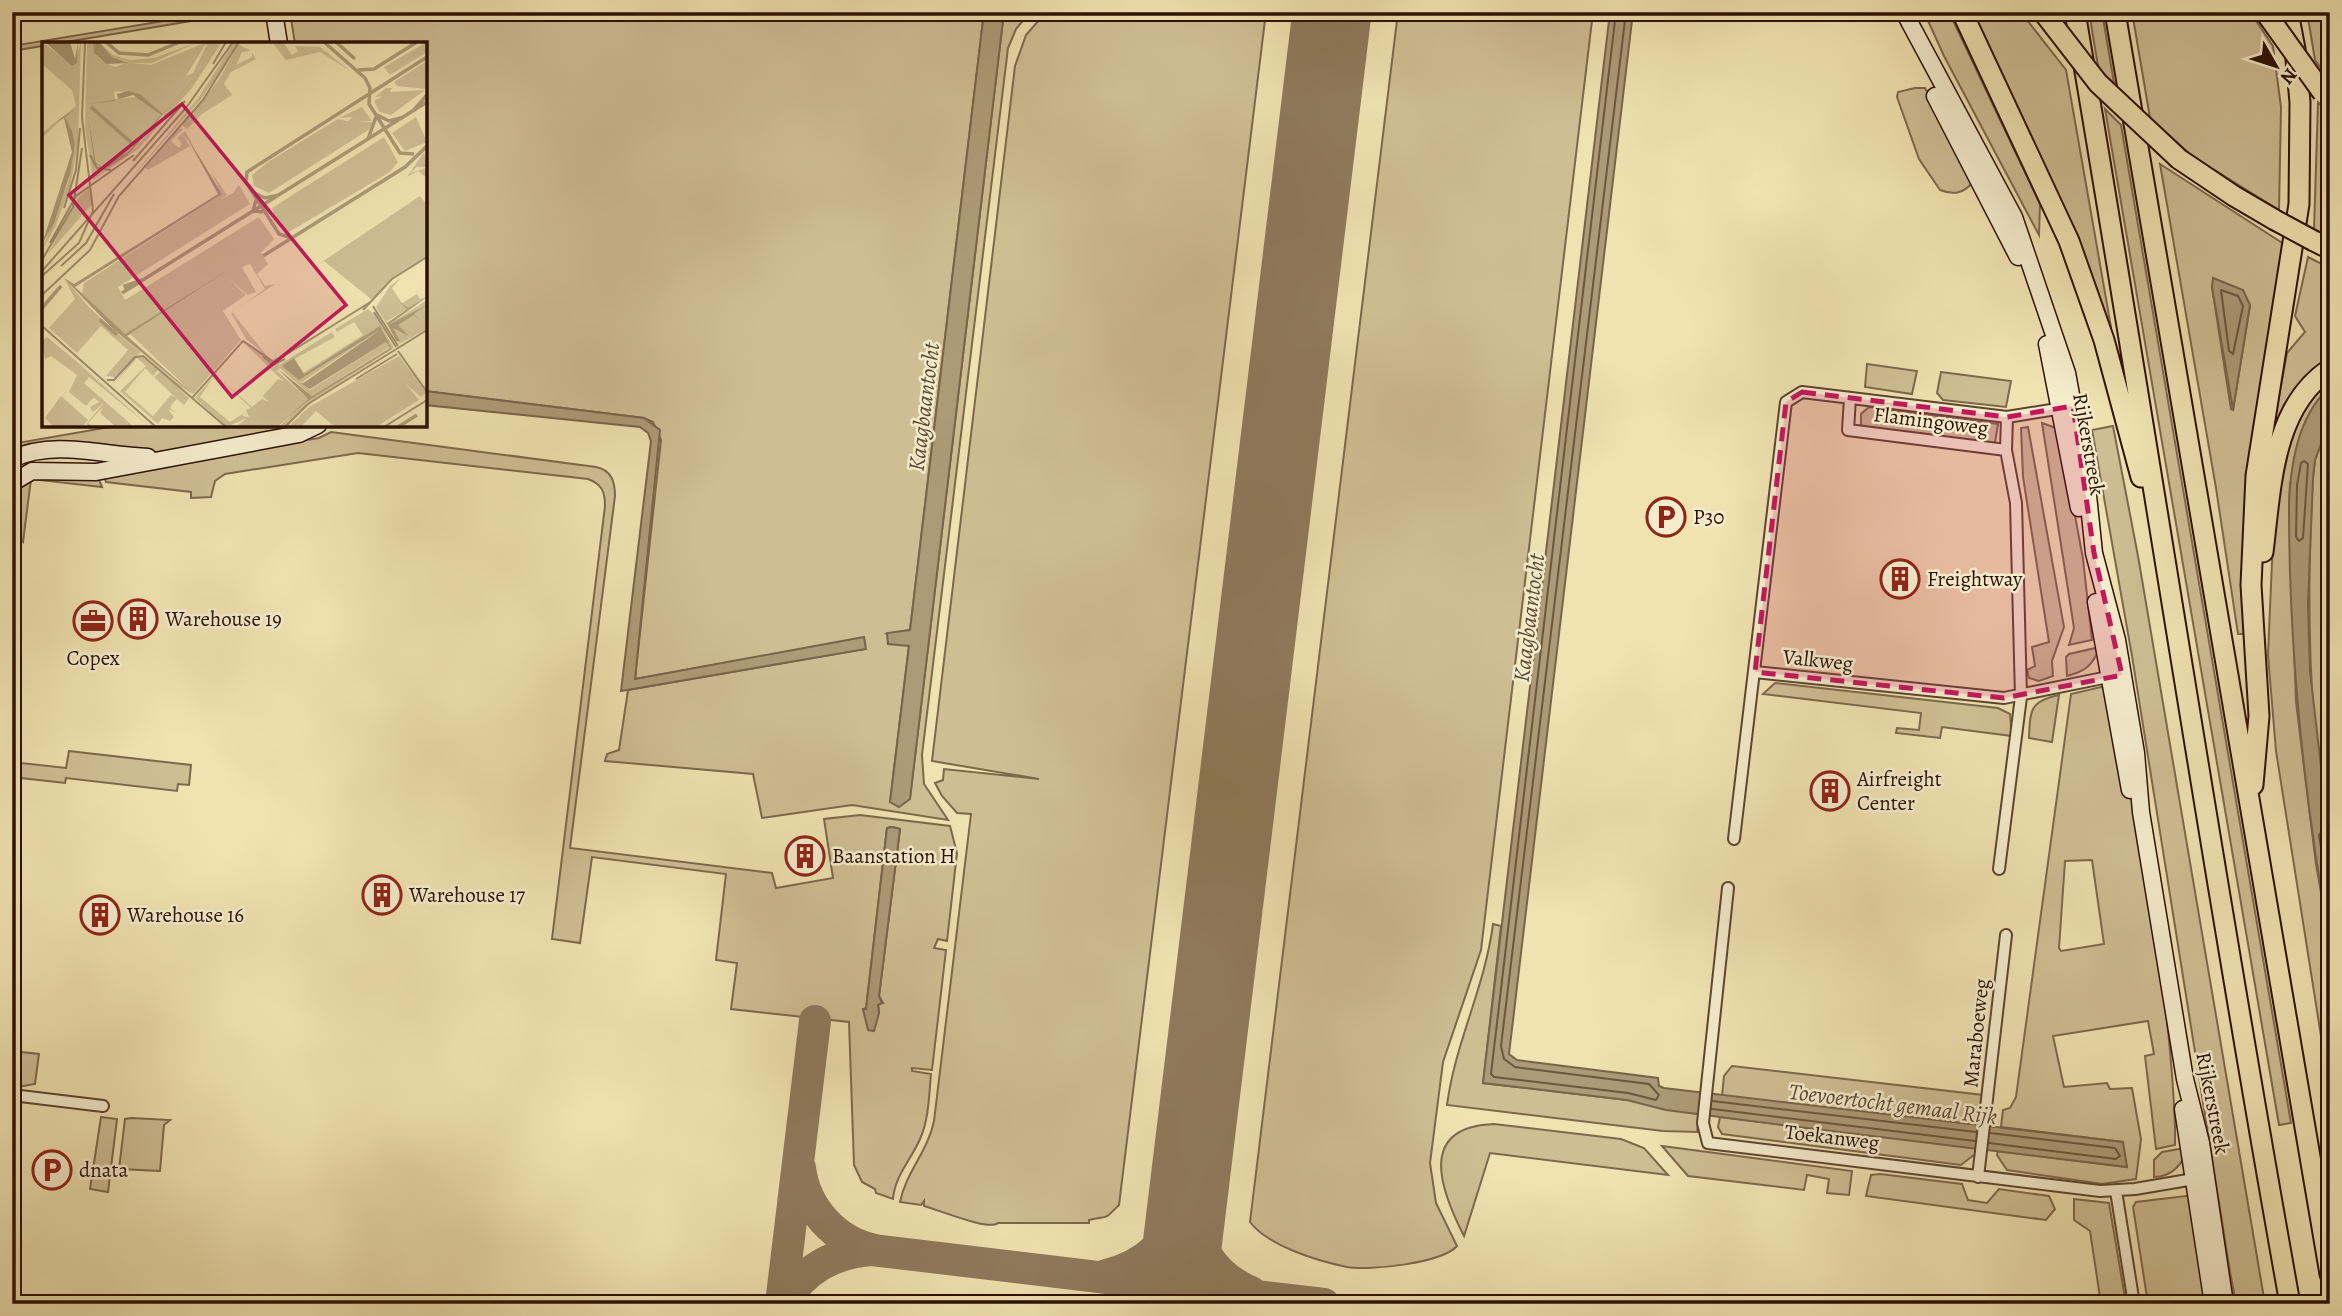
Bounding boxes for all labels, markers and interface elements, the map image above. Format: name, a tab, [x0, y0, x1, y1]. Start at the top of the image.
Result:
north arrow	[2240, 32, 2310, 102]
inset map	[42, 42, 427, 427]
text: N	[2274, 63, 2303, 90]
water label: Kaagbaantocht	[901, 340, 947, 473]
street label: Rijkerstreek	[2066, 390, 2112, 498]
street label: Flamingoweg	[1872, 400, 1990, 442]
parking icon: P30	[1645, 496, 1687, 538]
place label: P30	[1693, 503, 1725, 531]
water label: Kaagbaantocht	[1506, 551, 1552, 684]
building icon: Freightway	[1879, 558, 1921, 600]
place label: Freightway	[1927, 565, 2023, 593]
building icon: Warehouse 19	[117, 598, 159, 640]
office icon: Copex	[72, 600, 114, 642]
place label: Warehouse 19	[164, 605, 282, 633]
street label: Valkweg	[1780, 642, 1855, 678]
place label: Copex	[66, 644, 120, 672]
place label: Airfreight Center	[1856, 765, 1942, 817]
building icon: Airfreight Center	[1809, 770, 1851, 812]
building icon: Baanstation H	[784, 835, 826, 877]
place label: Baanstation H	[832, 842, 956, 870]
building icon: Warehouse 17	[361, 874, 403, 916]
place label: Warehouse 17	[408, 881, 525, 909]
building icon: Warehouse 16	[79, 894, 121, 936]
place label: Warehouse 16	[126, 901, 244, 929]
street label: Maraboeweg	[1956, 977, 1996, 1089]
street label: Rijkerstreek	[2189, 1049, 2237, 1157]
water label: Toevoertocht gemaal Rijk	[1787, 1076, 1999, 1132]
street label: Toekanweg	[1783, 1117, 1881, 1157]
parking icon: dnata	[31, 1149, 73, 1191]
place label: dnata	[79, 1156, 129, 1184]

